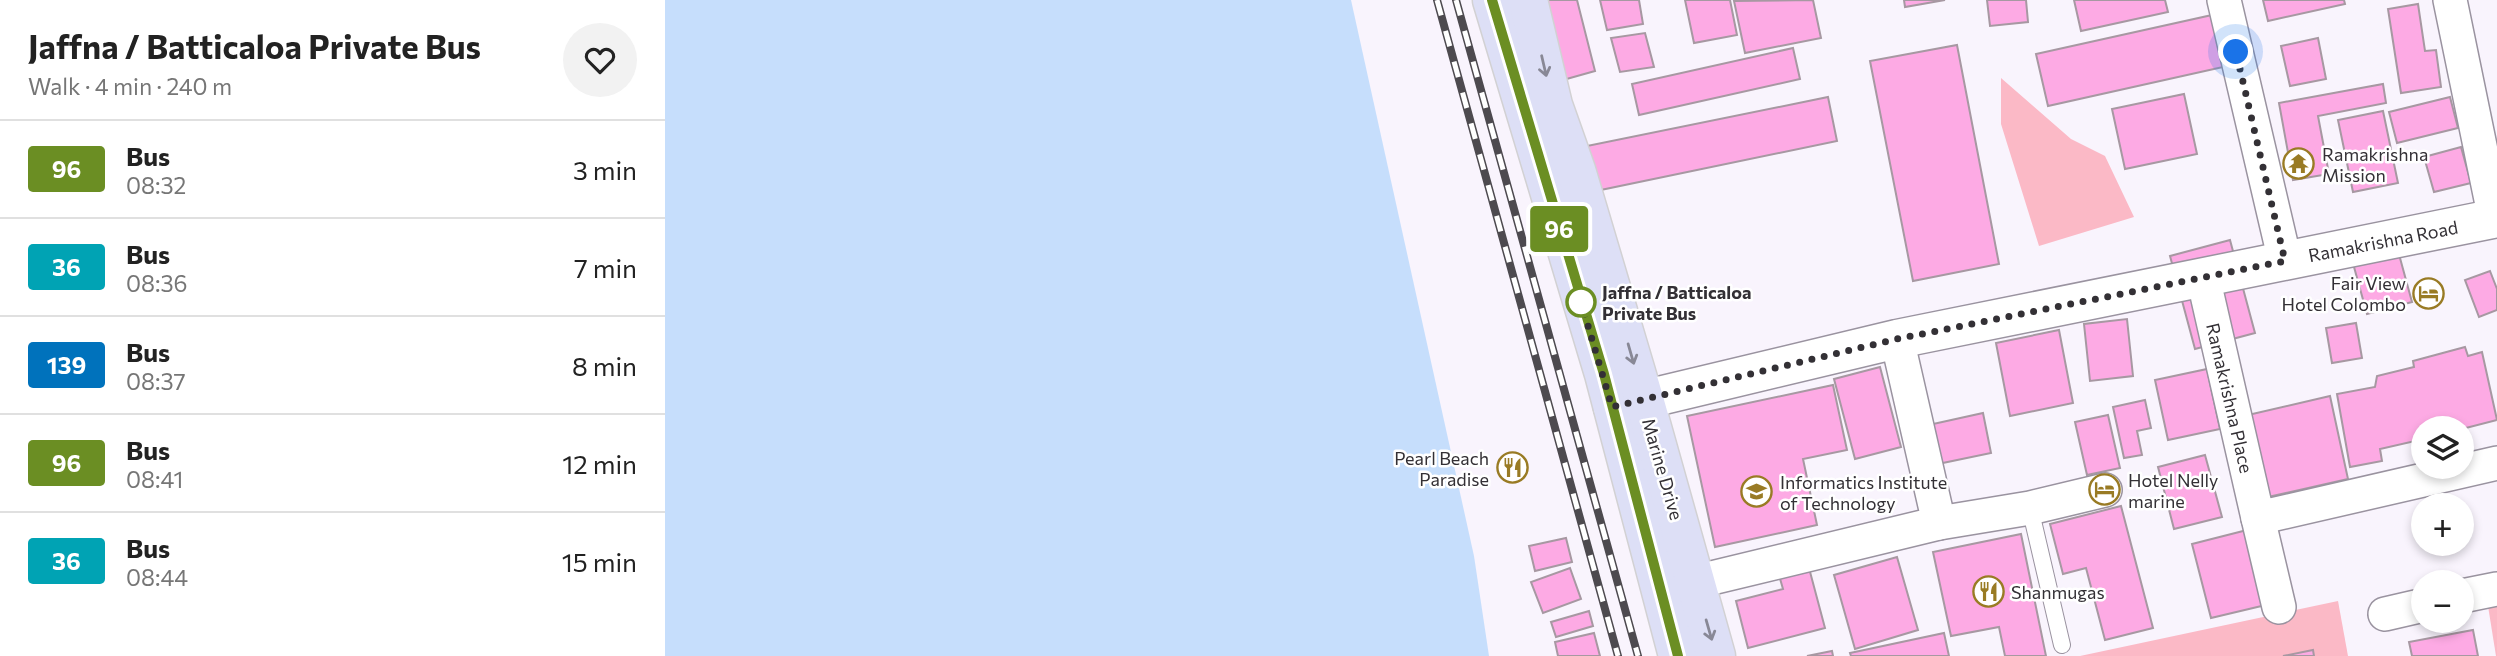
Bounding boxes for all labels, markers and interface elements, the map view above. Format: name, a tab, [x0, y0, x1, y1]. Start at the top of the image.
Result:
button: heart	[563, 23, 637, 97]
text: Jaffna / Batticaloa Private Bus	[28, 25, 481, 66]
your location	[2218, 34, 2253, 69]
one-way arrow	[1538, 54, 1551, 77]
text: Walk · 4 min · 240 m	[28, 72, 232, 100]
text: Bus	[126, 140, 170, 171]
place label: Ramakrishna Mission	[2322, 143, 2428, 186]
temple icon: Ramakrishna Mission	[2282, 147, 2316, 181]
text: 96	[52, 154, 81, 183]
text: 3 min	[573, 154, 637, 185]
text: 08:32	[126, 171, 186, 199]
line badge: 96	[1527, 206, 1591, 252]
text: 96	[1544, 214, 1574, 243]
street label: Ramakrishna Road	[2306, 216, 2460, 266]
text: Bus	[126, 238, 170, 269]
text: 36	[52, 252, 81, 281]
text: 7 min	[574, 252, 637, 283]
text: 08:36	[126, 269, 187, 297]
place label: Fair View Hotel Colombo	[2282, 272, 2406, 315]
hotel icon: Fair View Hotel Colombo	[2412, 276, 2446, 310]
place label: Jaffna / Batticaloa Private Bus	[1602, 281, 1751, 324]
marker: Jaffna / Batticaloa Private Bus	[1566, 287, 1596, 317]
street label: Ramakrishna Place	[2202, 321, 2258, 475]
text: Bus	[126, 336, 170, 367]
one-way arrow	[1625, 343, 1638, 365]
text: 139	[47, 350, 86, 379]
text: 8 min	[572, 350, 637, 381]
text: 08:37	[126, 367, 186, 395]
street label: Marine Drive	[1638, 415, 1688, 523]
map controls	[2411, 416, 2474, 633]
button: layers	[2411, 416, 2474, 479]
text: Bus	[126, 434, 170, 465]
place label: Pearl Beach Paradise	[1394, 447, 1489, 490]
text: 96	[52, 448, 81, 477]
text: 12 min	[562, 448, 637, 479]
restaurant icon: Pearl Beach Paradise	[1495, 451, 1529, 485]
text: 08:41	[126, 465, 183, 493]
place label: Hotel Nelly marine	[2128, 469, 2218, 512]
place label: Informatics Institute of Technology	[1780, 471, 1947, 514]
hotel icon: Hotel Nelly marine	[2088, 473, 2122, 507]
school or university icon: Informatics Institute of Technology	[1740, 475, 1774, 509]
button: +	[2411, 493, 2474, 556]
text: Bus	[126, 532, 170, 563]
text: 36	[52, 546, 81, 575]
text: 15 min	[562, 546, 637, 577]
text: 08:44	[126, 563, 188, 591]
button: −	[2411, 570, 2474, 633]
restaurant icon: Shanmugas	[1971, 575, 2005, 609]
place label: Shanmugas	[2011, 581, 2105, 603]
one-way arrow	[1703, 619, 1716, 641]

